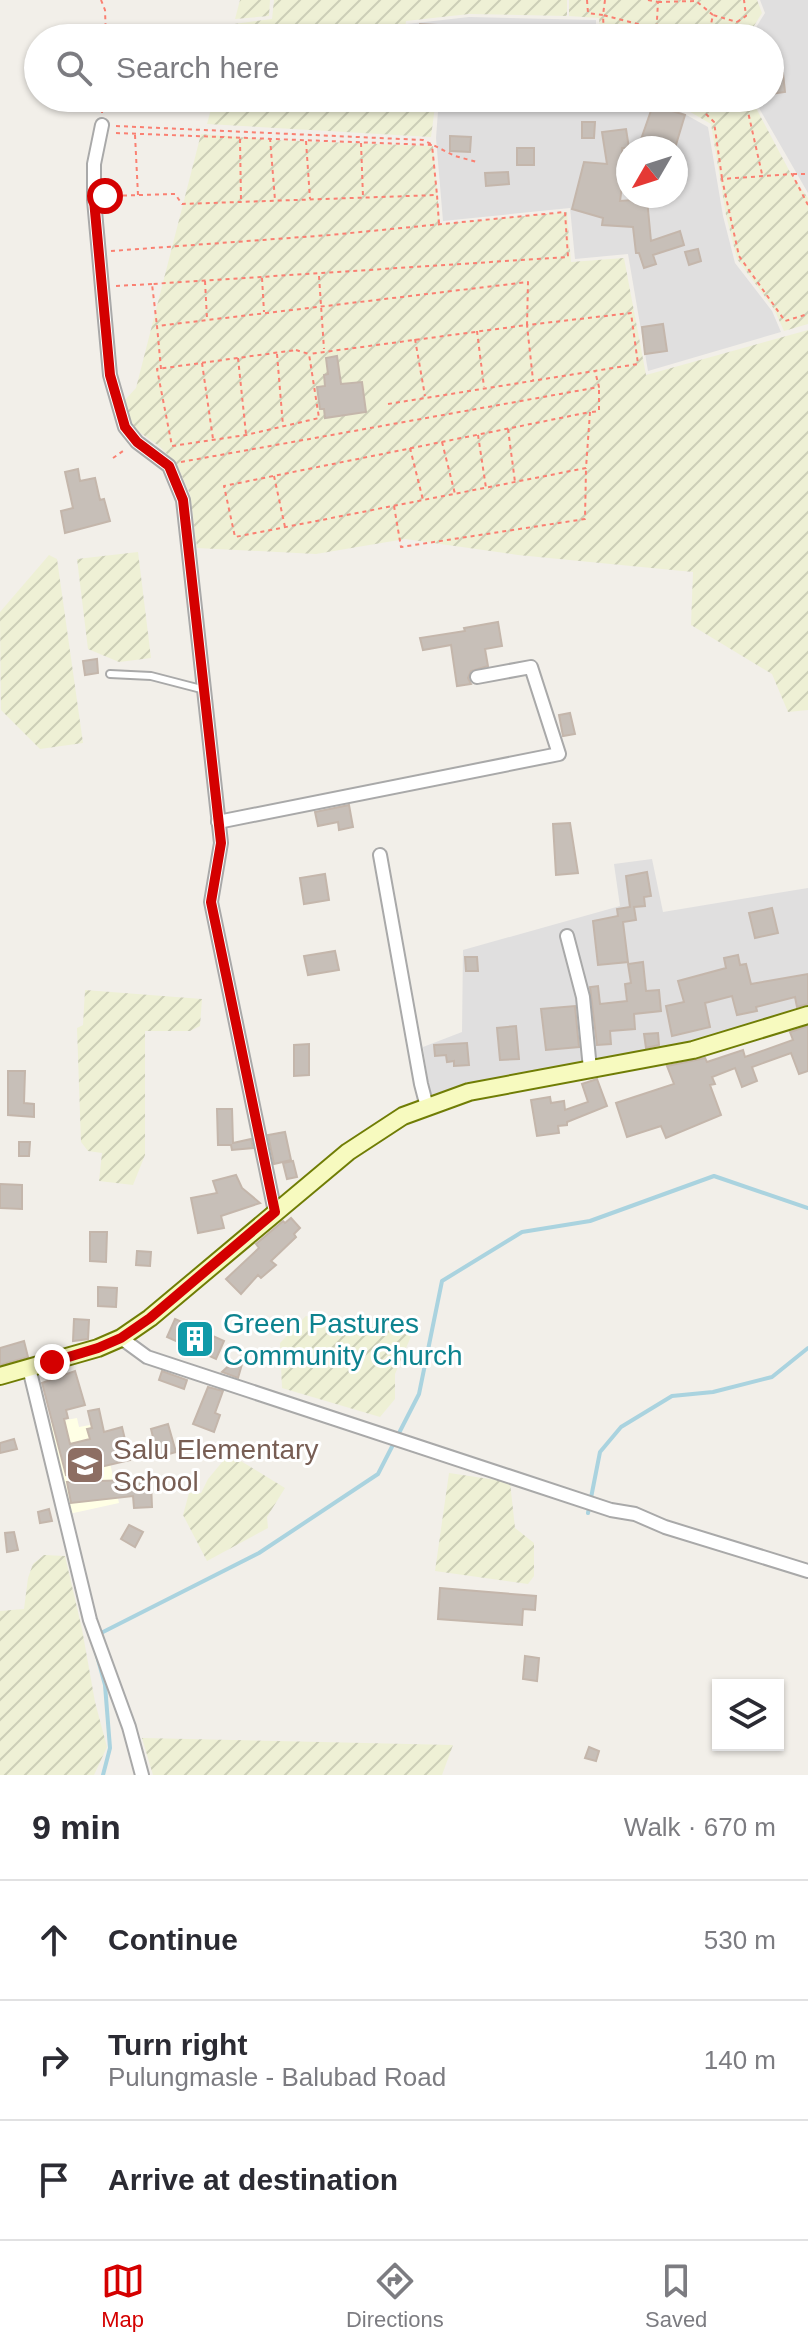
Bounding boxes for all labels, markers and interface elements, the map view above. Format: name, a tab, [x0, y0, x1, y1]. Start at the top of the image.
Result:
search box	[24, 24, 784, 112]
icon: search	[52, 46, 96, 90]
text: Search here	[116, 51, 279, 84]
north arrow	[616, 136, 688, 208]
route start	[87, 178, 123, 214]
place label: Green Pastures Community Church	[223, 1308, 463, 1371]
building icon: Green Pastures Community Church	[174, 1318, 216, 1360]
route end	[34, 1344, 70, 1380]
place label: Salu Elementary School	[113, 1434, 318, 1497]
school or university icon: Salu Elementary School	[64, 1444, 106, 1486]
map controls	[712, 1679, 784, 1751]
button: layers	[712, 1679, 784, 1751]
text: 9 min	[32, 1808, 121, 1846]
text: Walk · 670 m	[624, 1812, 776, 1842]
icon: ahead	[32, 1918, 76, 1962]
text: Continue	[108, 1923, 238, 1956]
text: 530 m	[704, 1925, 776, 1955]
text: Turn right	[108, 2028, 247, 2061]
icon: right	[32, 2038, 76, 2082]
text: 140 m	[704, 2045, 776, 2075]
text: Pulungmasle - Balubad Road	[108, 2062, 446, 2092]
icon: arrive	[32, 2158, 76, 2202]
text: Arrive at destination	[108, 2163, 398, 2196]
tab: Map	[101, 2259, 145, 2333]
tab: Directions	[346, 2259, 444, 2333]
tab: Saved	[645, 2259, 707, 2333]

